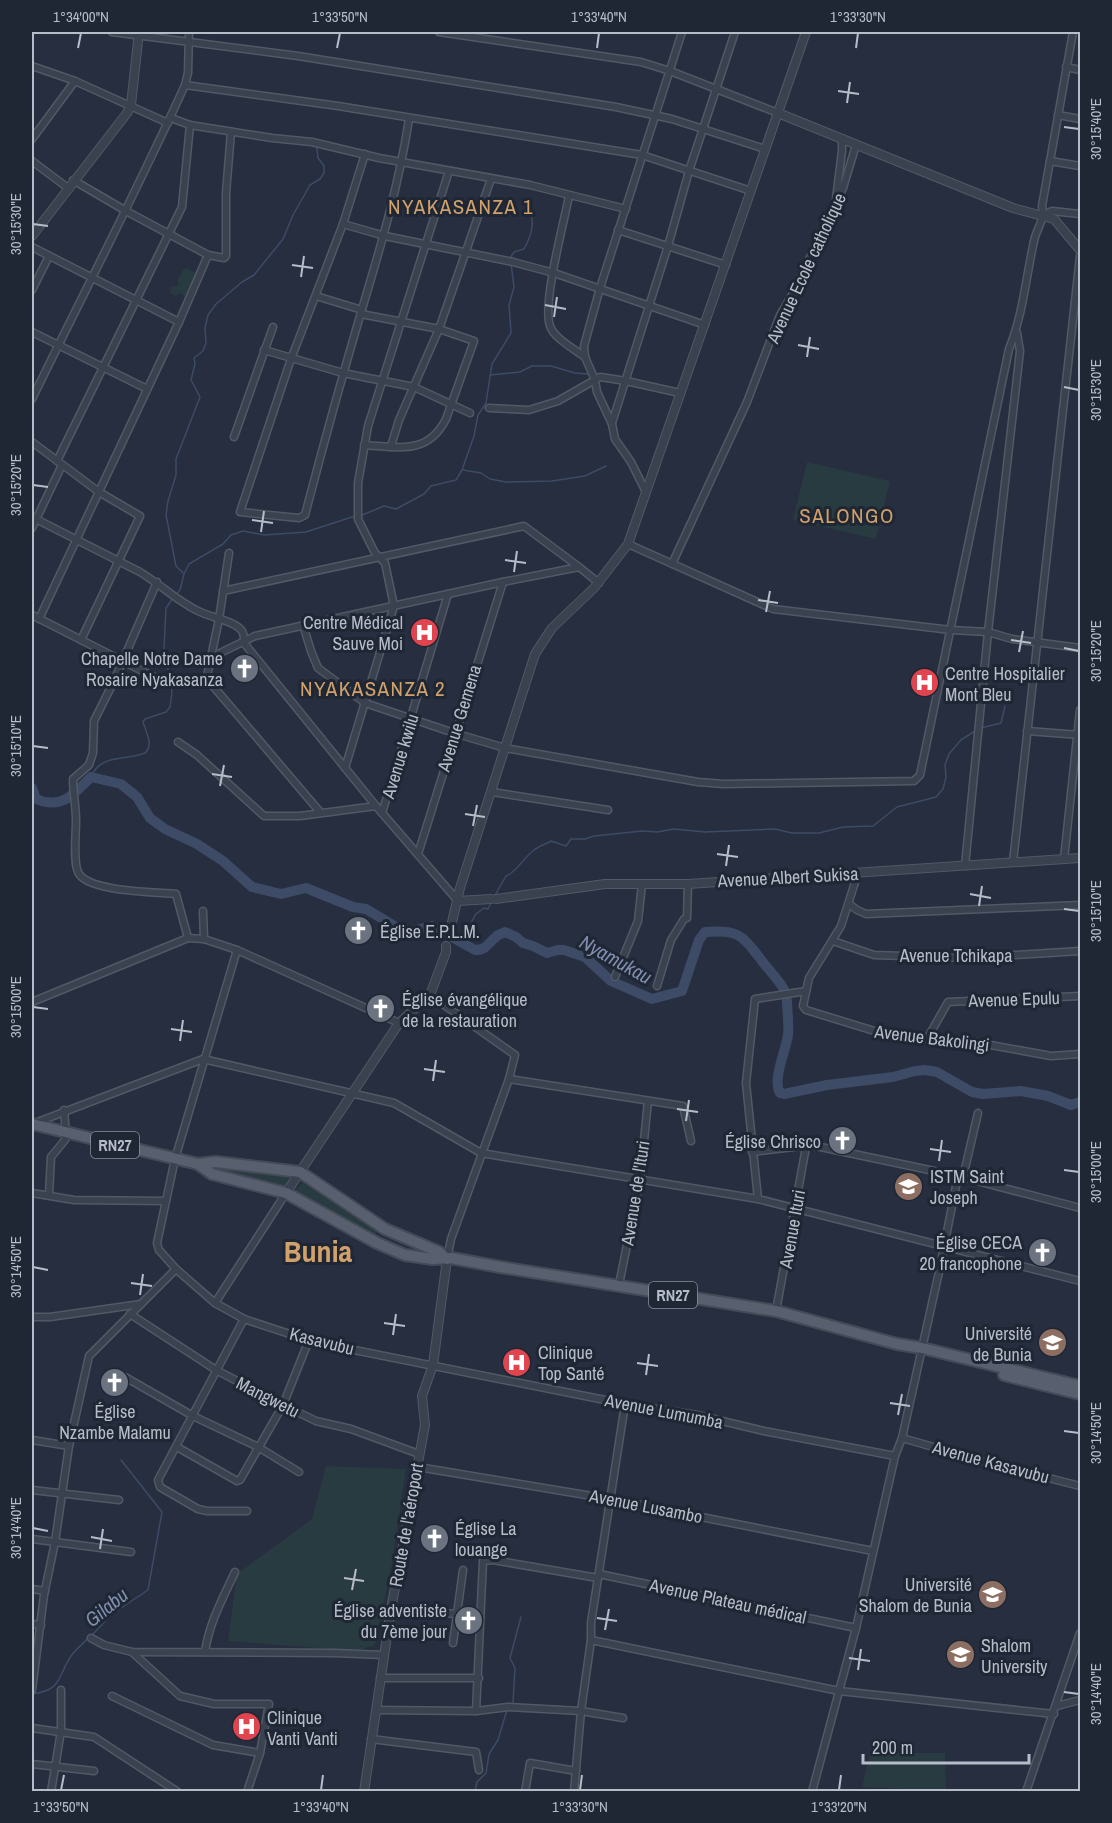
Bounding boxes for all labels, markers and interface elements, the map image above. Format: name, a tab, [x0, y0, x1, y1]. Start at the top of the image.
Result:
text: 1°34'00"N	[53, 6, 109, 27]
text: 1°33'50"N	[312, 6, 368, 27]
text: 1°33'40"N	[571, 6, 627, 27]
text: 1°33'30"N	[830, 6, 886, 27]
text: 30°15'40"E	[1085, 98, 1106, 160]
street label: Avenue Ecole catholique	[760, 189, 852, 348]
district label: NYAKASANZA 1	[388, 192, 534, 221]
text: 30°15'30"E	[5, 193, 26, 255]
text: 30°15'30"E	[1085, 359, 1106, 421]
text: 30°15'20"E	[5, 454, 26, 516]
district label: SALONGO	[799, 501, 895, 530]
place label: Centre Médical Sauve Moi	[303, 610, 403, 656]
hospital icon: Centre Médical Sauve Moi	[408, 616, 440, 648]
text: 30°15'20"E	[1085, 620, 1106, 682]
place label: Chapelle Notre Dame Rosaire Nyakasanza	[81, 646, 223, 692]
church icon: Chapelle Notre Dame Rosaire Nyakasanza	[228, 652, 260, 684]
street label: Avenue Gemena	[431, 661, 487, 775]
place label: Centre Hospitalier Mont Bleu	[945, 661, 1065, 707]
hospital icon: Centre Hospitalier Mont Bleu	[908, 667, 940, 699]
district label: NYAKASANZA 2	[300, 674, 446, 703]
street label: Avenue kwilu	[375, 710, 425, 802]
text: 30°15'10"E	[5, 715, 26, 777]
street label: Avenue Albert Sukisa	[716, 861, 859, 893]
text: 30°15'10"E	[1085, 880, 1106, 942]
church icon: Église E.P.L.M.	[343, 915, 375, 947]
place label: Église E.P.L.M.	[380, 919, 480, 944]
water label: Nyamukau	[575, 928, 657, 990]
street label: Avenue Tchikapa	[899, 943, 1012, 968]
text: 30°15'00"E	[5, 976, 26, 1038]
street label: Avenue Epulu	[967, 985, 1060, 1013]
place label: Église évangélique de la restauration	[402, 987, 528, 1033]
church icon: Église évangélique de la restauration	[365, 993, 397, 1025]
street label: Avenue Bakolingi	[872, 1018, 991, 1057]
church icon: Église Chrisco	[826, 1125, 858, 1157]
place label: Église Chrisco	[725, 1129, 821, 1154]
road number: RN27	[91, 1132, 139, 1158]
street label: Avenue de l'Ituri	[614, 1139, 656, 1248]
text: 30°15'00"E	[1085, 1141, 1106, 1203]
place label: ISTM Saint Joseph	[930, 1164, 1004, 1210]
school or university icon: ISTM Saint Joseph	[893, 1170, 925, 1202]
street label: Avenue Ituri	[773, 1188, 811, 1271]
place label: Église CECA 20 francophone	[919, 1230, 1022, 1276]
district label: Bunia	[284, 1231, 352, 1271]
text: 30°14'50"E	[5, 1236, 26, 1298]
church icon: Église CECA 20 francophone	[1027, 1236, 1059, 1268]
road number: RN27	[649, 1282, 697, 1308]
street label: Kasavubu	[287, 1321, 357, 1361]
place label: Université de Bunia	[965, 1321, 1032, 1367]
school or university icon: Université de Bunia	[1037, 1327, 1069, 1359]
place label: Clinique Top Santé	[538, 1340, 604, 1386]
hospital icon: Clinique Top Santé	[501, 1346, 533, 1378]
church icon: Église Nzambe Malamu	[99, 1366, 131, 1398]
street label: Mangwetu	[232, 1370, 304, 1424]
street label: Avenue Lumumba	[602, 1387, 725, 1435]
place label: Église Nzambe Malamu	[59, 1399, 171, 1445]
text: 30°14'50"E	[1085, 1402, 1106, 1464]
street label: Avenue Kasavubu	[929, 1434, 1052, 1490]
street label: Route de l'aéroport	[383, 1461, 429, 1589]
street label: Avenue Lusambo	[586, 1483, 705, 1529]
text: 30°14'40"E	[5, 1497, 26, 1559]
place label: Église La louange	[455, 1516, 517, 1562]
church icon: Église La louange	[418, 1522, 450, 1554]
street label: Avenue Plateau médical	[646, 1572, 809, 1630]
place label: Université Shalom de Bunia	[859, 1572, 972, 1618]
school or university icon: Université Shalom de Bunia	[977, 1578, 1009, 1610]
water label: Gilabu	[79, 1581, 133, 1633]
place label: Église adventiste du 7ème jour	[334, 1598, 447, 1644]
church icon: Église adventiste du 7ème jour	[452, 1604, 484, 1636]
place label: Shalom University	[981, 1633, 1048, 1679]
school or university icon: Shalom University	[944, 1639, 976, 1671]
text: 30°14'40"E	[1085, 1663, 1106, 1725]
place label: Clinique Vanti Vanti	[267, 1705, 338, 1751]
hospital icon: Clinique Vanti Vanti	[230, 1711, 262, 1743]
scale bar	[863, 1727, 1030, 1765]
text: 200 m	[872, 1735, 913, 1760]
text: 1°33'50"N	[33, 1796, 89, 1817]
text: 1°33'40"N	[293, 1796, 349, 1817]
text: 1°33'30"N	[552, 1796, 608, 1817]
text: 1°33'20"N	[811, 1796, 867, 1817]

